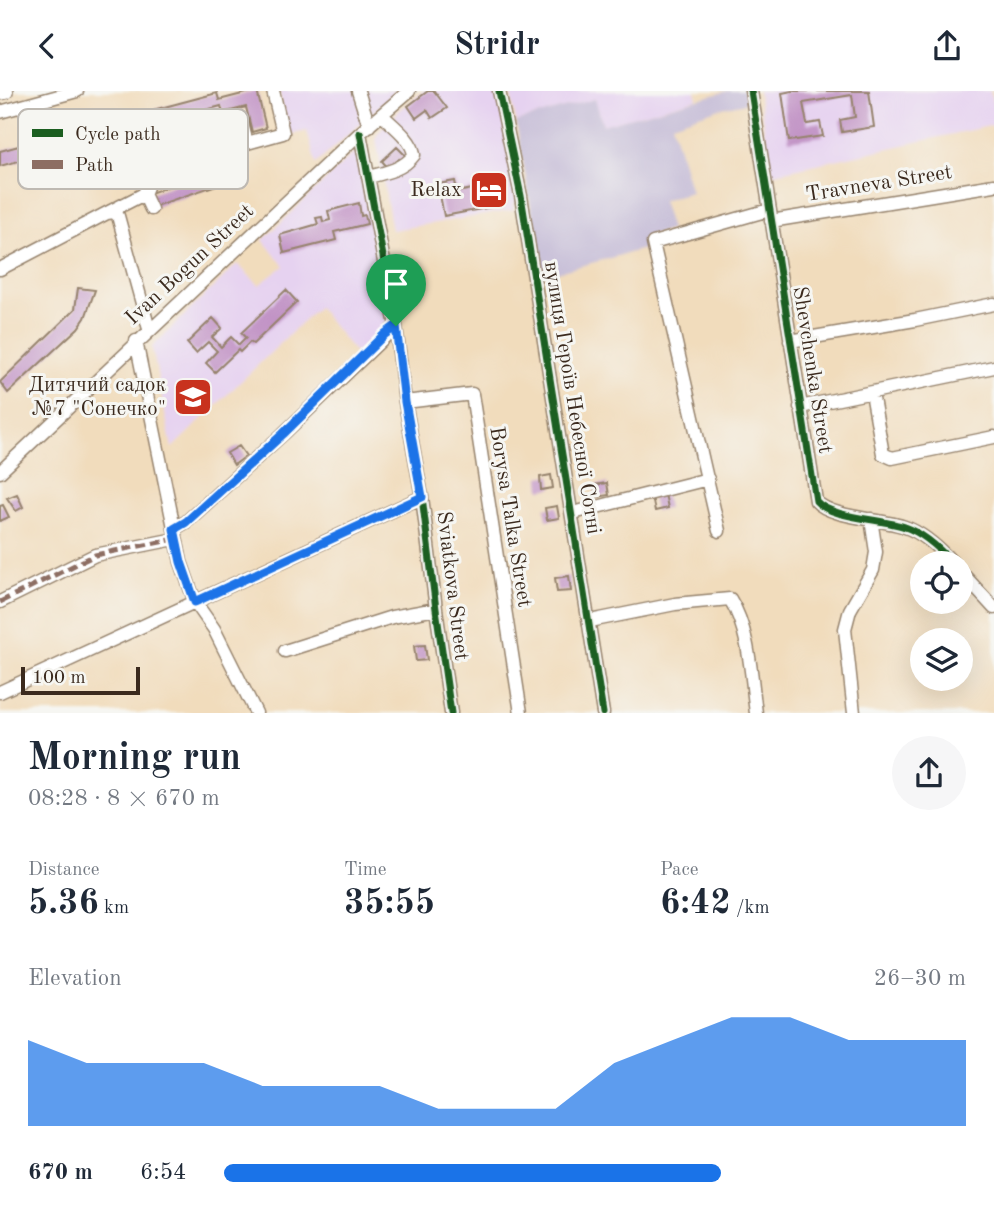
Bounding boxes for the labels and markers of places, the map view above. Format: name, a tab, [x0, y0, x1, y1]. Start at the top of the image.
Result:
hotel icon: Relax	[468, 169, 510, 211]
place label: Relax	[410, 180, 462, 201]
pin	[366, 254, 426, 326]
place label: Дитячий садок №7 "Сонечко"	[29, 375, 166, 420]
school or university icon: Дитячий садок №7 "Сонечко"	[172, 376, 214, 418]

